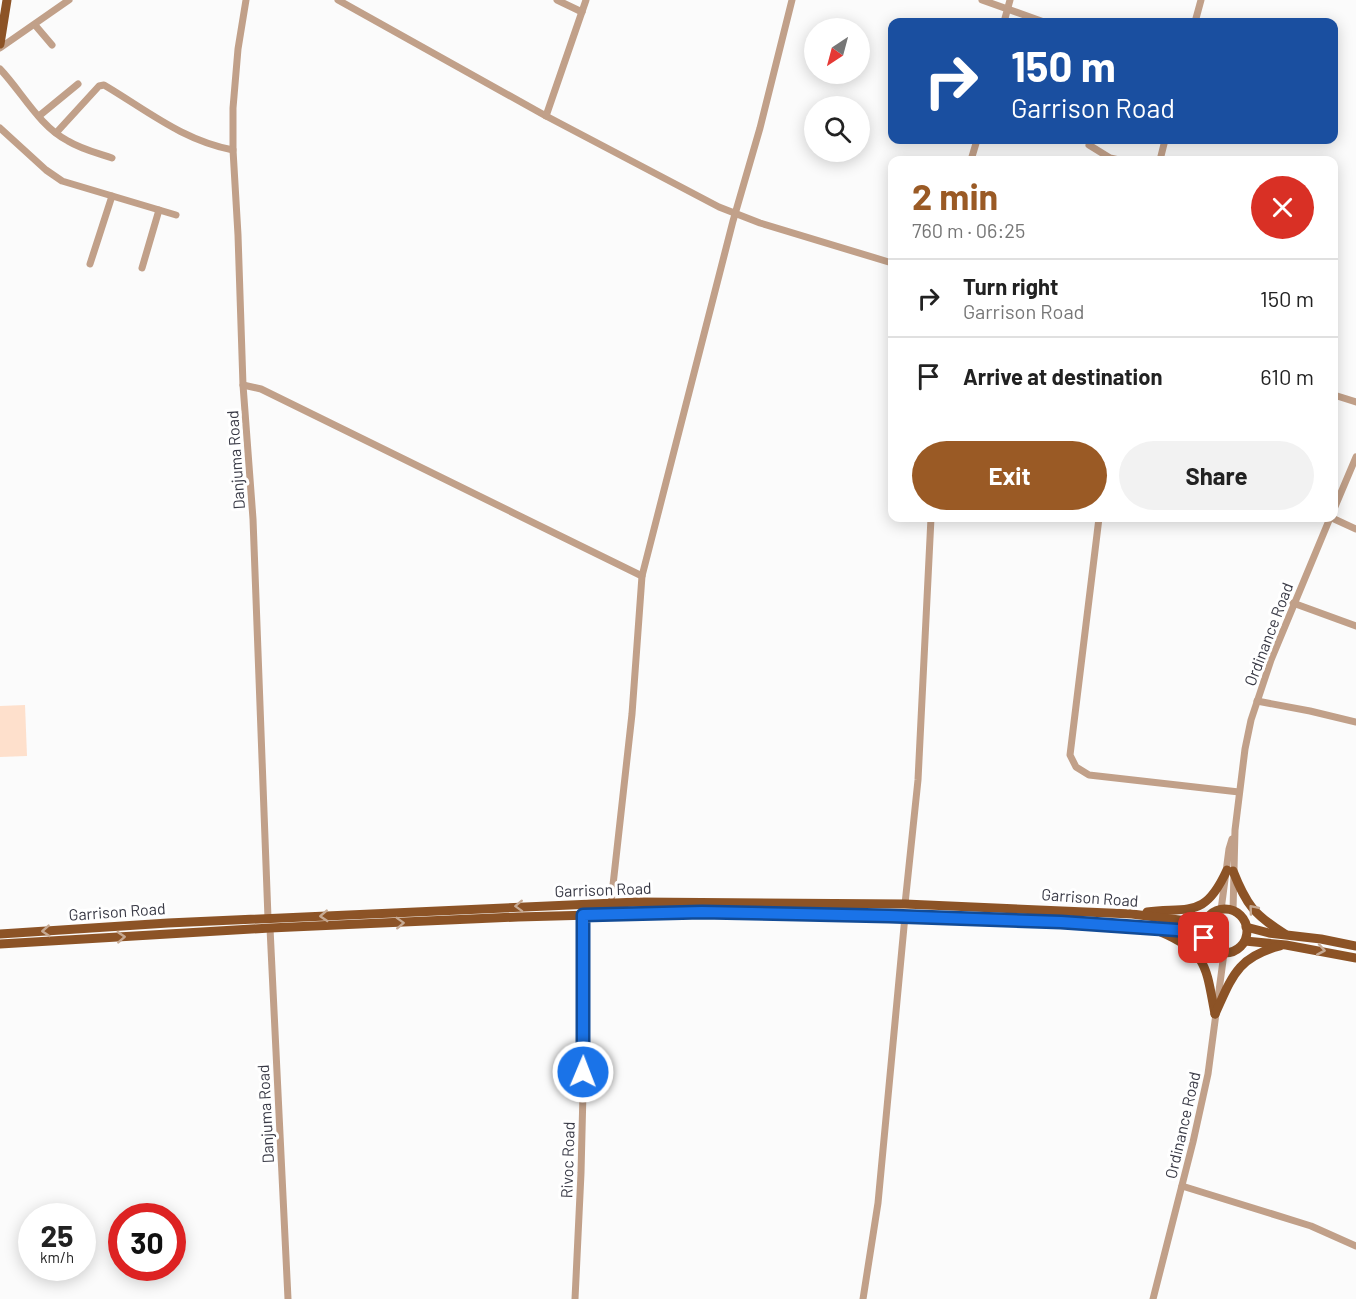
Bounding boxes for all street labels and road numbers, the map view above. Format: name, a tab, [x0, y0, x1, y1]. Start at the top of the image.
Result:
street label: Danjuma Road	[222, 410, 248, 510]
street label: Ordinance Road	[1240, 580, 1296, 688]
street label: Garrison Road	[554, 878, 652, 900]
street label: Garrison Road	[1041, 884, 1139, 910]
street label: Garrison Road	[68, 898, 166, 924]
street label: Danjuma Road	[253, 1064, 277, 1164]
street label: Ordinance Road	[1160, 1070, 1204, 1180]
street label: Rivoc Road	[556, 1121, 578, 1199]

